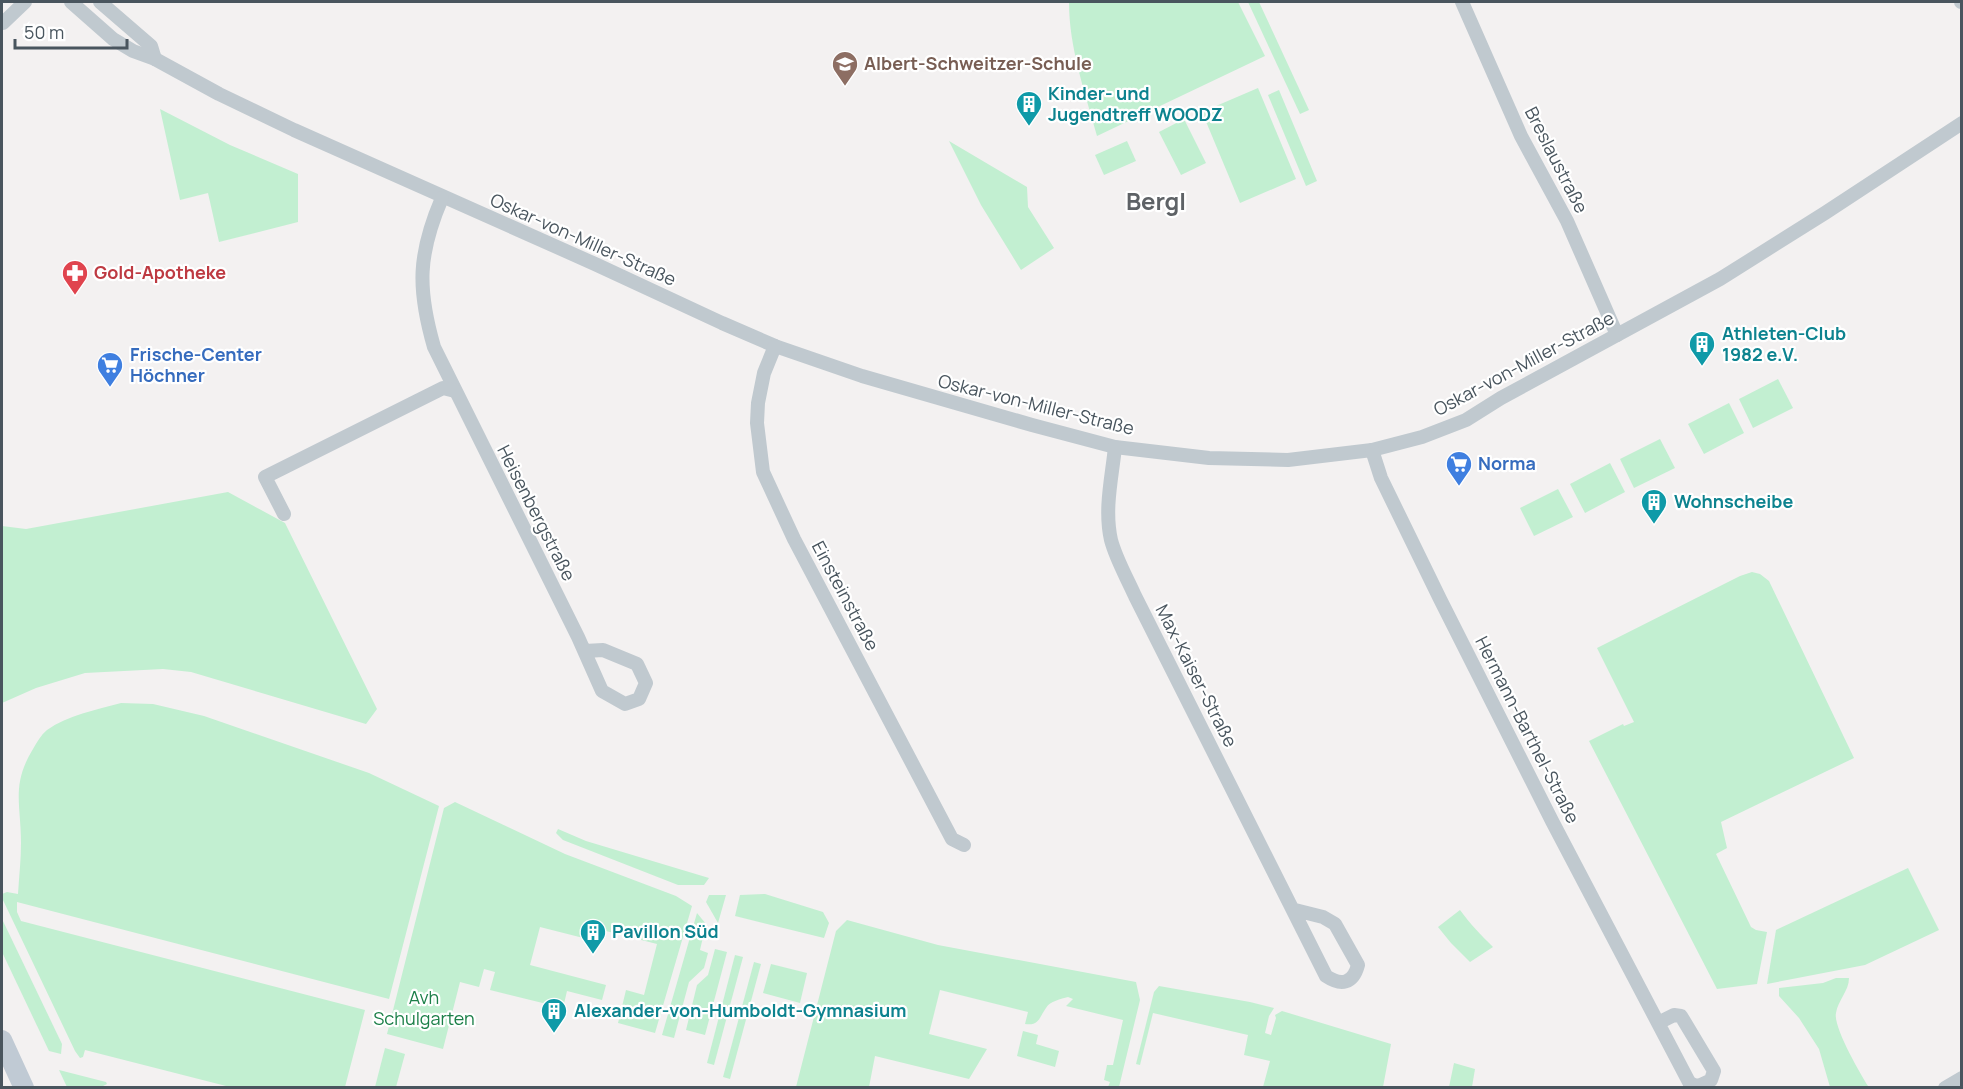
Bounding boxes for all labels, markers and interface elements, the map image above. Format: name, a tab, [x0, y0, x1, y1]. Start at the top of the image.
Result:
scale bar	[15, 12, 128, 50]
text: 50 m	[24, 20, 64, 44]
school or university icon: Albert-Schweitzer-Schule	[830, 49, 860, 87]
place label: Albert-Schweitzer-Schule	[864, 51, 1092, 75]
place label: Kinder- und Jugendtreff WOODZ	[1048, 81, 1223, 126]
building icon: Kinder- und Jugendtreff WOODZ	[1014, 89, 1044, 127]
street label: Breslaustraße	[1520, 102, 1594, 217]
district label: Bergl	[1126, 184, 1186, 217]
street label: Oskar-von-Miller-Straße	[487, 187, 680, 291]
pharmacy icon: Gold-Apotheke	[60, 258, 90, 296]
place label: Gold-Apotheke	[94, 260, 226, 284]
street label: Oskar-von-Miller-Straße	[1429, 305, 1618, 421]
place label: Athleten-Club 1982 e.V.	[1722, 321, 1846, 366]
building icon: Athleten-Club 1982 e.V.	[1687, 329, 1717, 367]
place label: Frische-Center Höchner	[130, 342, 262, 387]
supermarket icon: Frische-Center Höchner	[95, 350, 125, 388]
street label: Oskar-von-Miller-Straße	[936, 368, 1137, 440]
street label: Heisenbergstraße	[492, 441, 582, 585]
supermarket icon: Norma	[1444, 449, 1474, 487]
place label: Norma	[1478, 451, 1536, 475]
building icon: Wohnscheibe	[1639, 487, 1669, 525]
place label: Wohnscheibe	[1674, 489, 1793, 513]
street label: Einsteinstraße	[807, 536, 885, 655]
street label: Max-Kaiser-Straße	[1151, 600, 1243, 751]
street label: Hermann-Barthel-Straße	[1470, 632, 1586, 827]
building icon: Pavillon Süd	[578, 917, 608, 955]
place label: Pavillon Süd	[612, 919, 719, 943]
park label: Avh Schulgarten	[373, 985, 475, 1030]
building icon: Alexander-von-Humboldt-Gymnasium	[539, 996, 569, 1034]
place label: Alexander-von-Humboldt-Gymnasium	[574, 998, 906, 1022]

